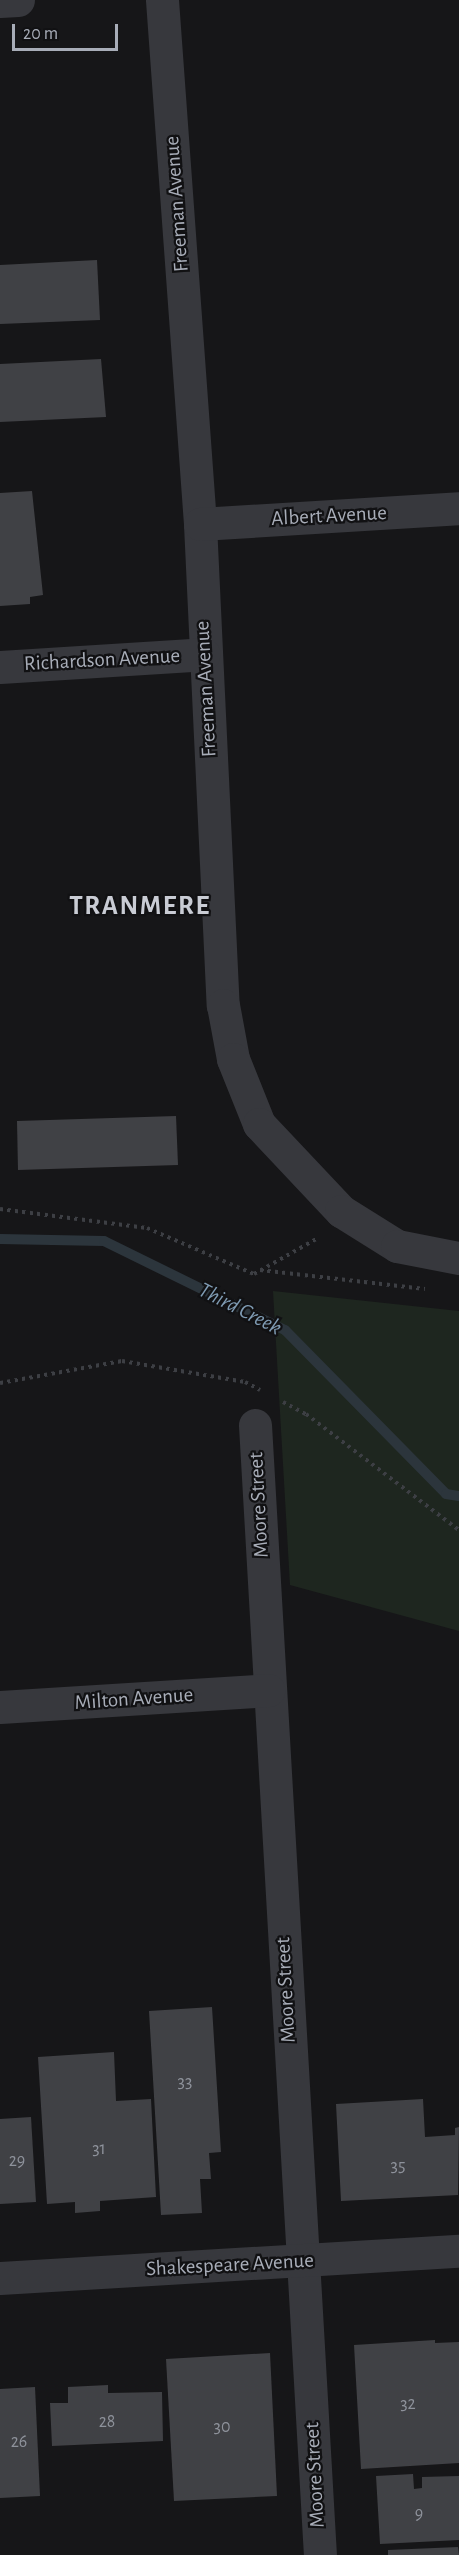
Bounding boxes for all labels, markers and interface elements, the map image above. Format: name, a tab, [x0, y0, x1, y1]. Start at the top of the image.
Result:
scale bar	[15, 12, 122, 50]
text: 20 m	[23, 25, 58, 43]
street label: Freeman Avenue	[160, 135, 194, 273]
street label: Albert Avenue	[270, 500, 388, 532]
street label: Freeman Avenue	[190, 620, 222, 758]
street label: Richardson Avenue	[23, 643, 181, 677]
district label: TRANMERE	[69, 890, 211, 922]
water label: Third Creek	[194, 1277, 286, 1341]
street label: Moore Street	[244, 1451, 274, 1559]
street label: Milton Avenue	[74, 1682, 194, 1716]
street label: Moore Street	[271, 1936, 301, 2044]
house number: 33	[178, 2071, 192, 2093]
house number: 31	[92, 2138, 106, 2160]
house number: 29	[9, 2150, 25, 2172]
house number: 35	[391, 2155, 405, 2177]
street label: Shakespeare Avenue	[145, 2248, 315, 2282]
house number: 32	[400, 2393, 416, 2415]
house number: 28	[99, 2411, 115, 2433]
house number: 30	[214, 2416, 230, 2438]
street label: Moore Street	[300, 2421, 330, 2529]
house number: 26	[11, 2431, 27, 2453]
house number: 9	[415, 2503, 423, 2525]

